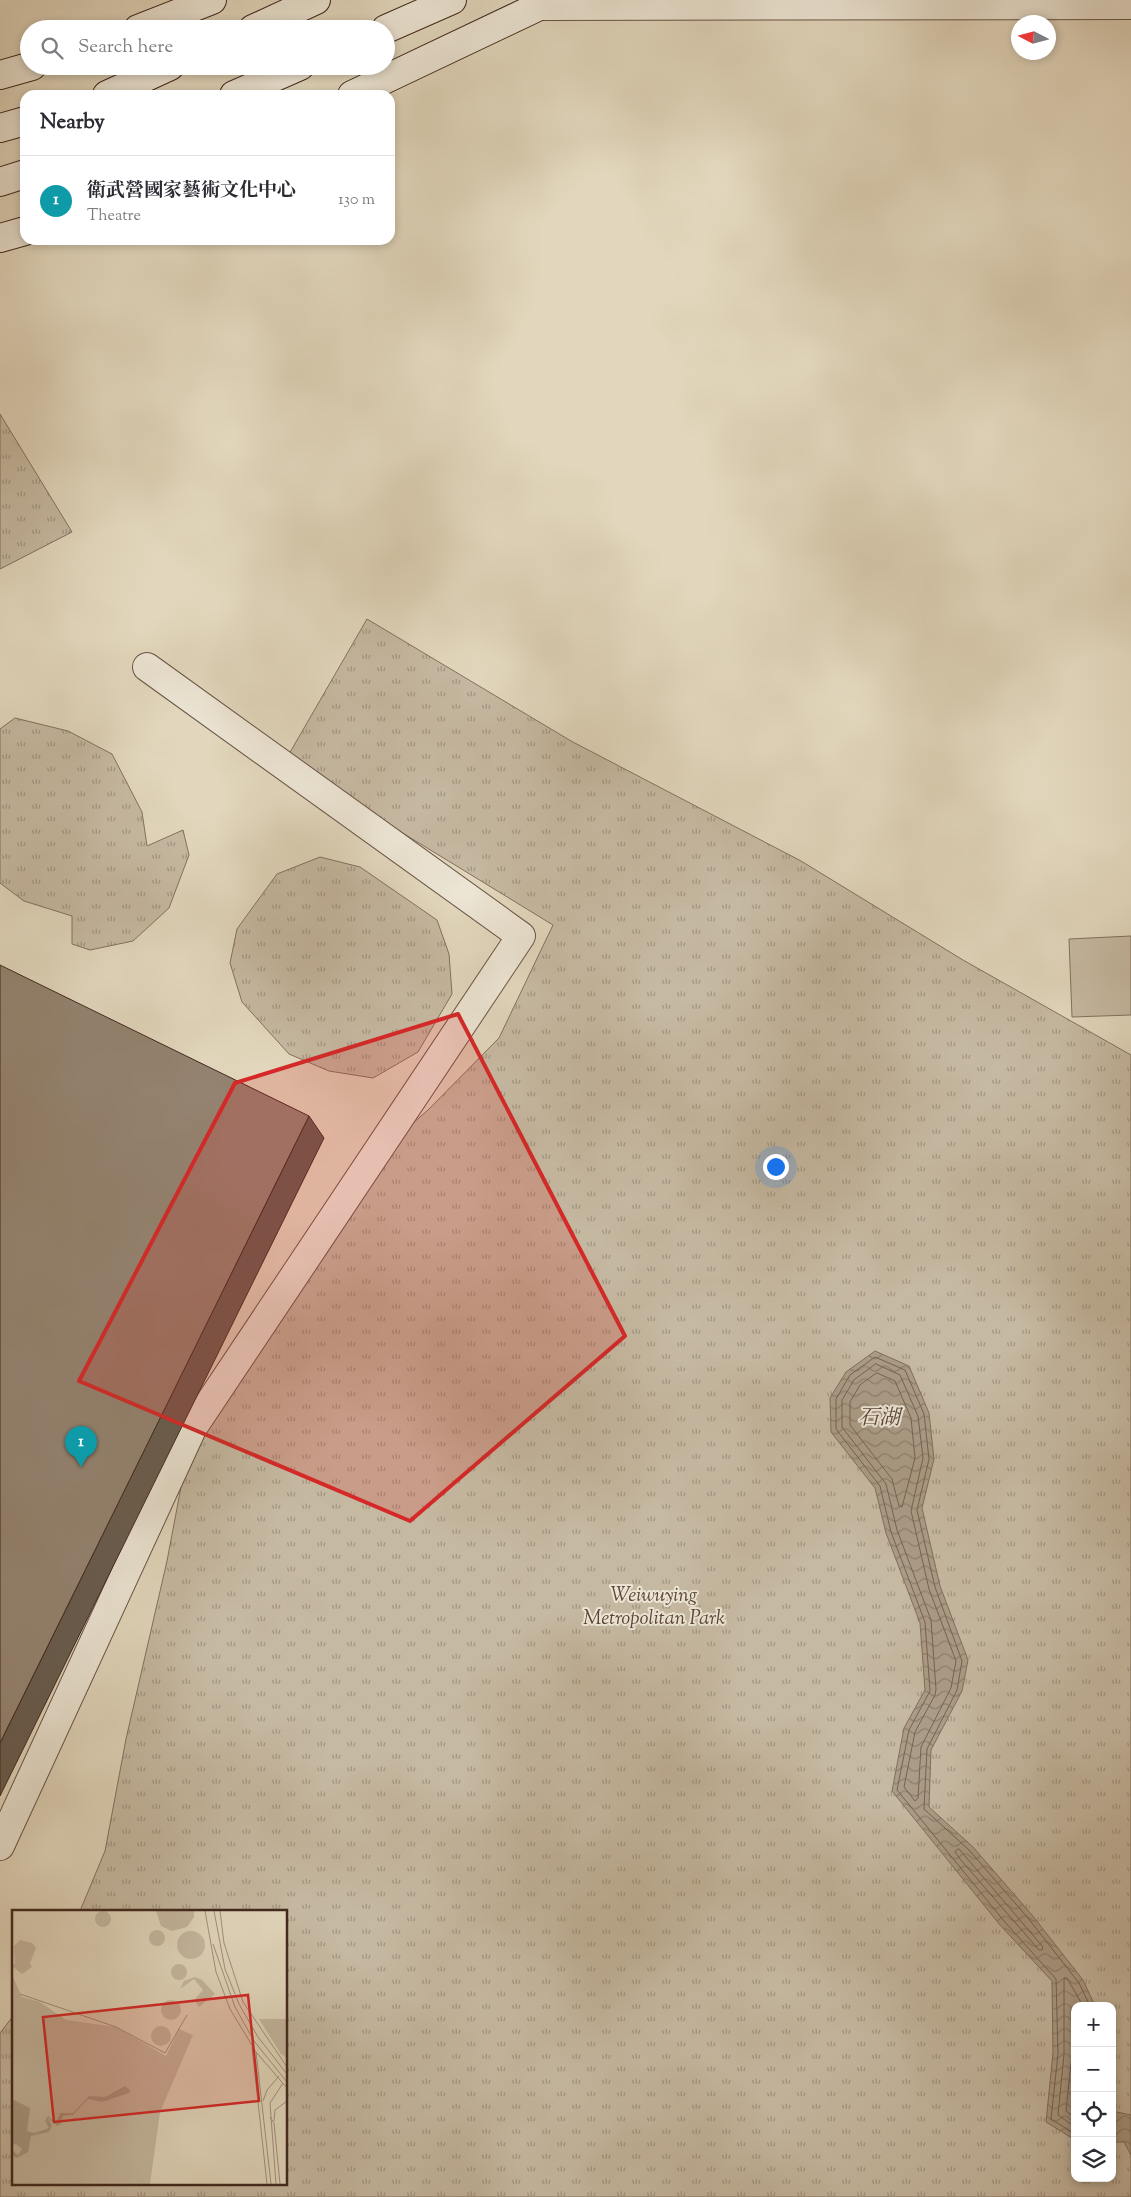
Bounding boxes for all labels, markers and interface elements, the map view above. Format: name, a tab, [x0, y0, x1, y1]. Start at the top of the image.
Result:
north arrow	[1011, 15, 1056, 60]
search box	[20, 20, 395, 75]
icon: search	[38, 34, 66, 62]
text: Search here	[78, 34, 173, 61]
text: Nearby	[40, 108, 105, 138]
text: 衛武營國家藝術文化中心	[87, 178, 296, 205]
text: 1	[53, 189, 59, 212]
text: 130 m	[338, 189, 375, 212]
text: Theatre	[87, 205, 141, 228]
your location	[763, 1154, 789, 1180]
water label: 石湖	[858, 1404, 904, 1434]
pin: 1	[65, 1426, 97, 1467]
park label: Weiwuying Metropolitan Park	[583, 1582, 725, 1634]
inset map	[12, 1910, 288, 2184]
map controls	[1071, 2002, 1116, 2182]
button: +	[1071, 2002, 1116, 2047]
button: −	[1071, 2047, 1116, 2092]
button: locate	[1071, 2092, 1116, 2137]
button: layers	[1071, 2137, 1116, 2182]

